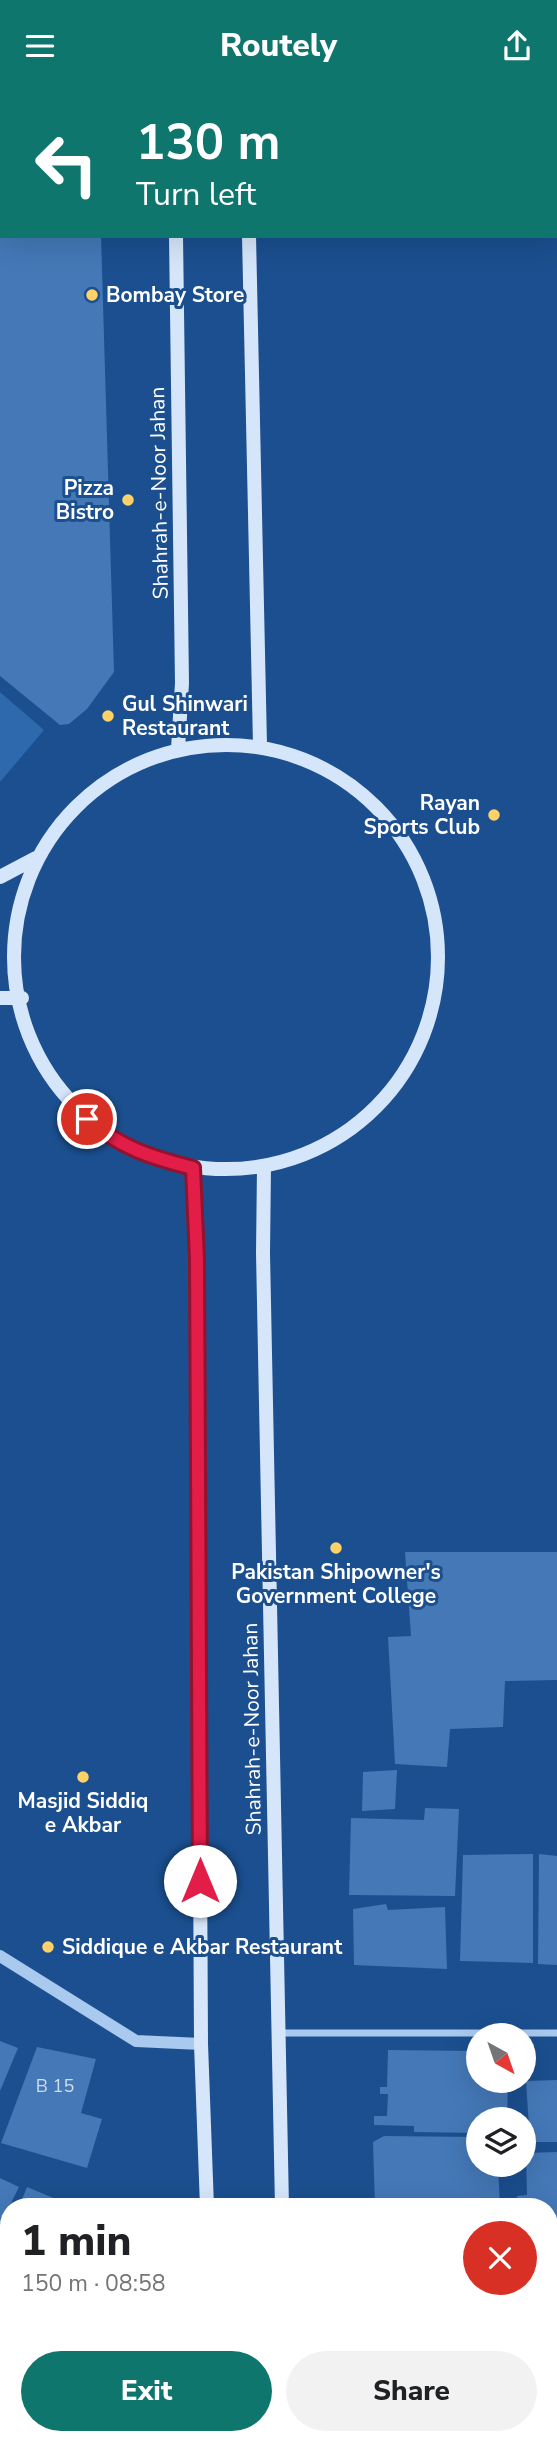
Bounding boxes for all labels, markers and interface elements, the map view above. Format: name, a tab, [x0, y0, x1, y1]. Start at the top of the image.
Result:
text: Routely	[220, 24, 337, 67]
icon: menu	[21, 27, 59, 65]
icon: share	[498, 27, 536, 65]
text: 130 m	[136, 109, 280, 176]
icon: left	[21, 119, 112, 210]
text: Turn left	[136, 173, 256, 216]
place label: Bombay Store	[106, 281, 244, 309]
marker: Bombay Store	[84, 287, 100, 303]
street label: Shahrah-e-Noor Jahan	[143, 386, 175, 600]
place label: Pizza Bistro	[56, 474, 114, 526]
marker: Pizza Bistro	[120, 492, 136, 508]
place label: Gul Shinwari Restaurant	[122, 690, 248, 742]
marker: Gul Shinwari Restaurant	[100, 708, 116, 724]
place label: Rayan Sports Club	[364, 789, 480, 841]
marker: Rayan Sports Club	[486, 807, 502, 823]
pin	[57, 1089, 117, 1149]
icon: arrive	[68, 1100, 106, 1138]
marker: Pakistan Shipowner's Government College	[328, 1540, 344, 1556]
place label: Pakistan Shipowner's Government College	[231, 1558, 441, 1610]
street label: Shahrah-e-Noor Jahan	[236, 1622, 268, 1836]
marker: Masjid Siddiq e Akbar	[75, 1769, 91, 1785]
place label: Masjid Siddiq e Akbar	[18, 1787, 148, 1839]
position arrow	[163, 1844, 237, 1918]
place label: Siddique e Akbar Restaurant	[62, 1933, 343, 1961]
marker: Siddique e Akbar Restaurant	[40, 1939, 56, 1955]
north arrow	[466, 2023, 536, 2093]
map controls	[466, 2023, 536, 2177]
house number: B 15	[36, 2074, 74, 2098]
button: layers	[466, 2107, 536, 2177]
text: 1 min	[21, 2213, 131, 2270]
button: close	[463, 2221, 537, 2295]
text: 150 m · 08:58	[21, 2268, 166, 2299]
button: Exit	[21, 2351, 272, 2431]
button: Share	[286, 2351, 537, 2431]

